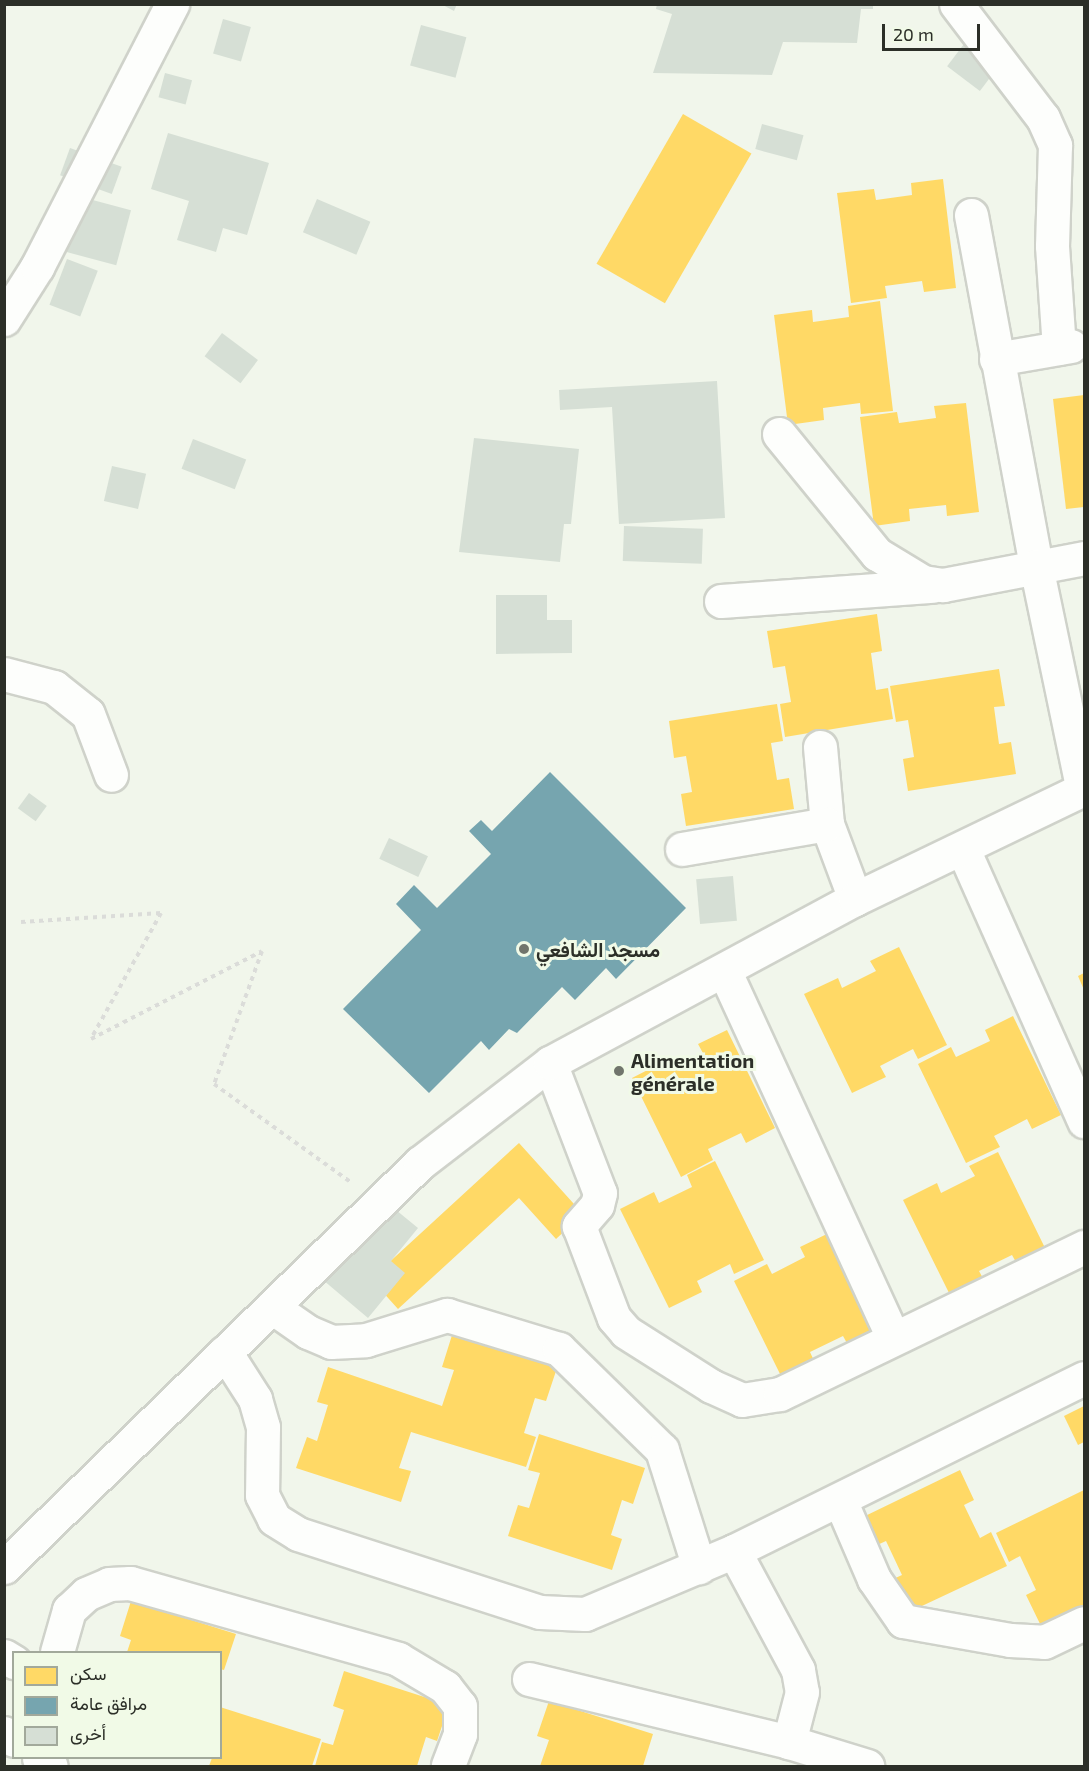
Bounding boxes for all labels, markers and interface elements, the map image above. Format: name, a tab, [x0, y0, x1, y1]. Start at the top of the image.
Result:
scale bar	[885, 12, 982, 50]
text: 20 m	[893, 23, 934, 45]
place label: مسجد الشافعي	[536, 937, 660, 961]
marker: مسجد الشافعي	[517, 942, 531, 956]
place label: Alimentation générale	[631, 1048, 754, 1095]
marker: Alimentation générale	[612, 1064, 626, 1078]
legend	[12, 1651, 222, 1759]
text: سكن	[70, 1662, 106, 1684]
text: مرافق عامة	[70, 1692, 147, 1714]
text: أخرى	[70, 1722, 106, 1744]

